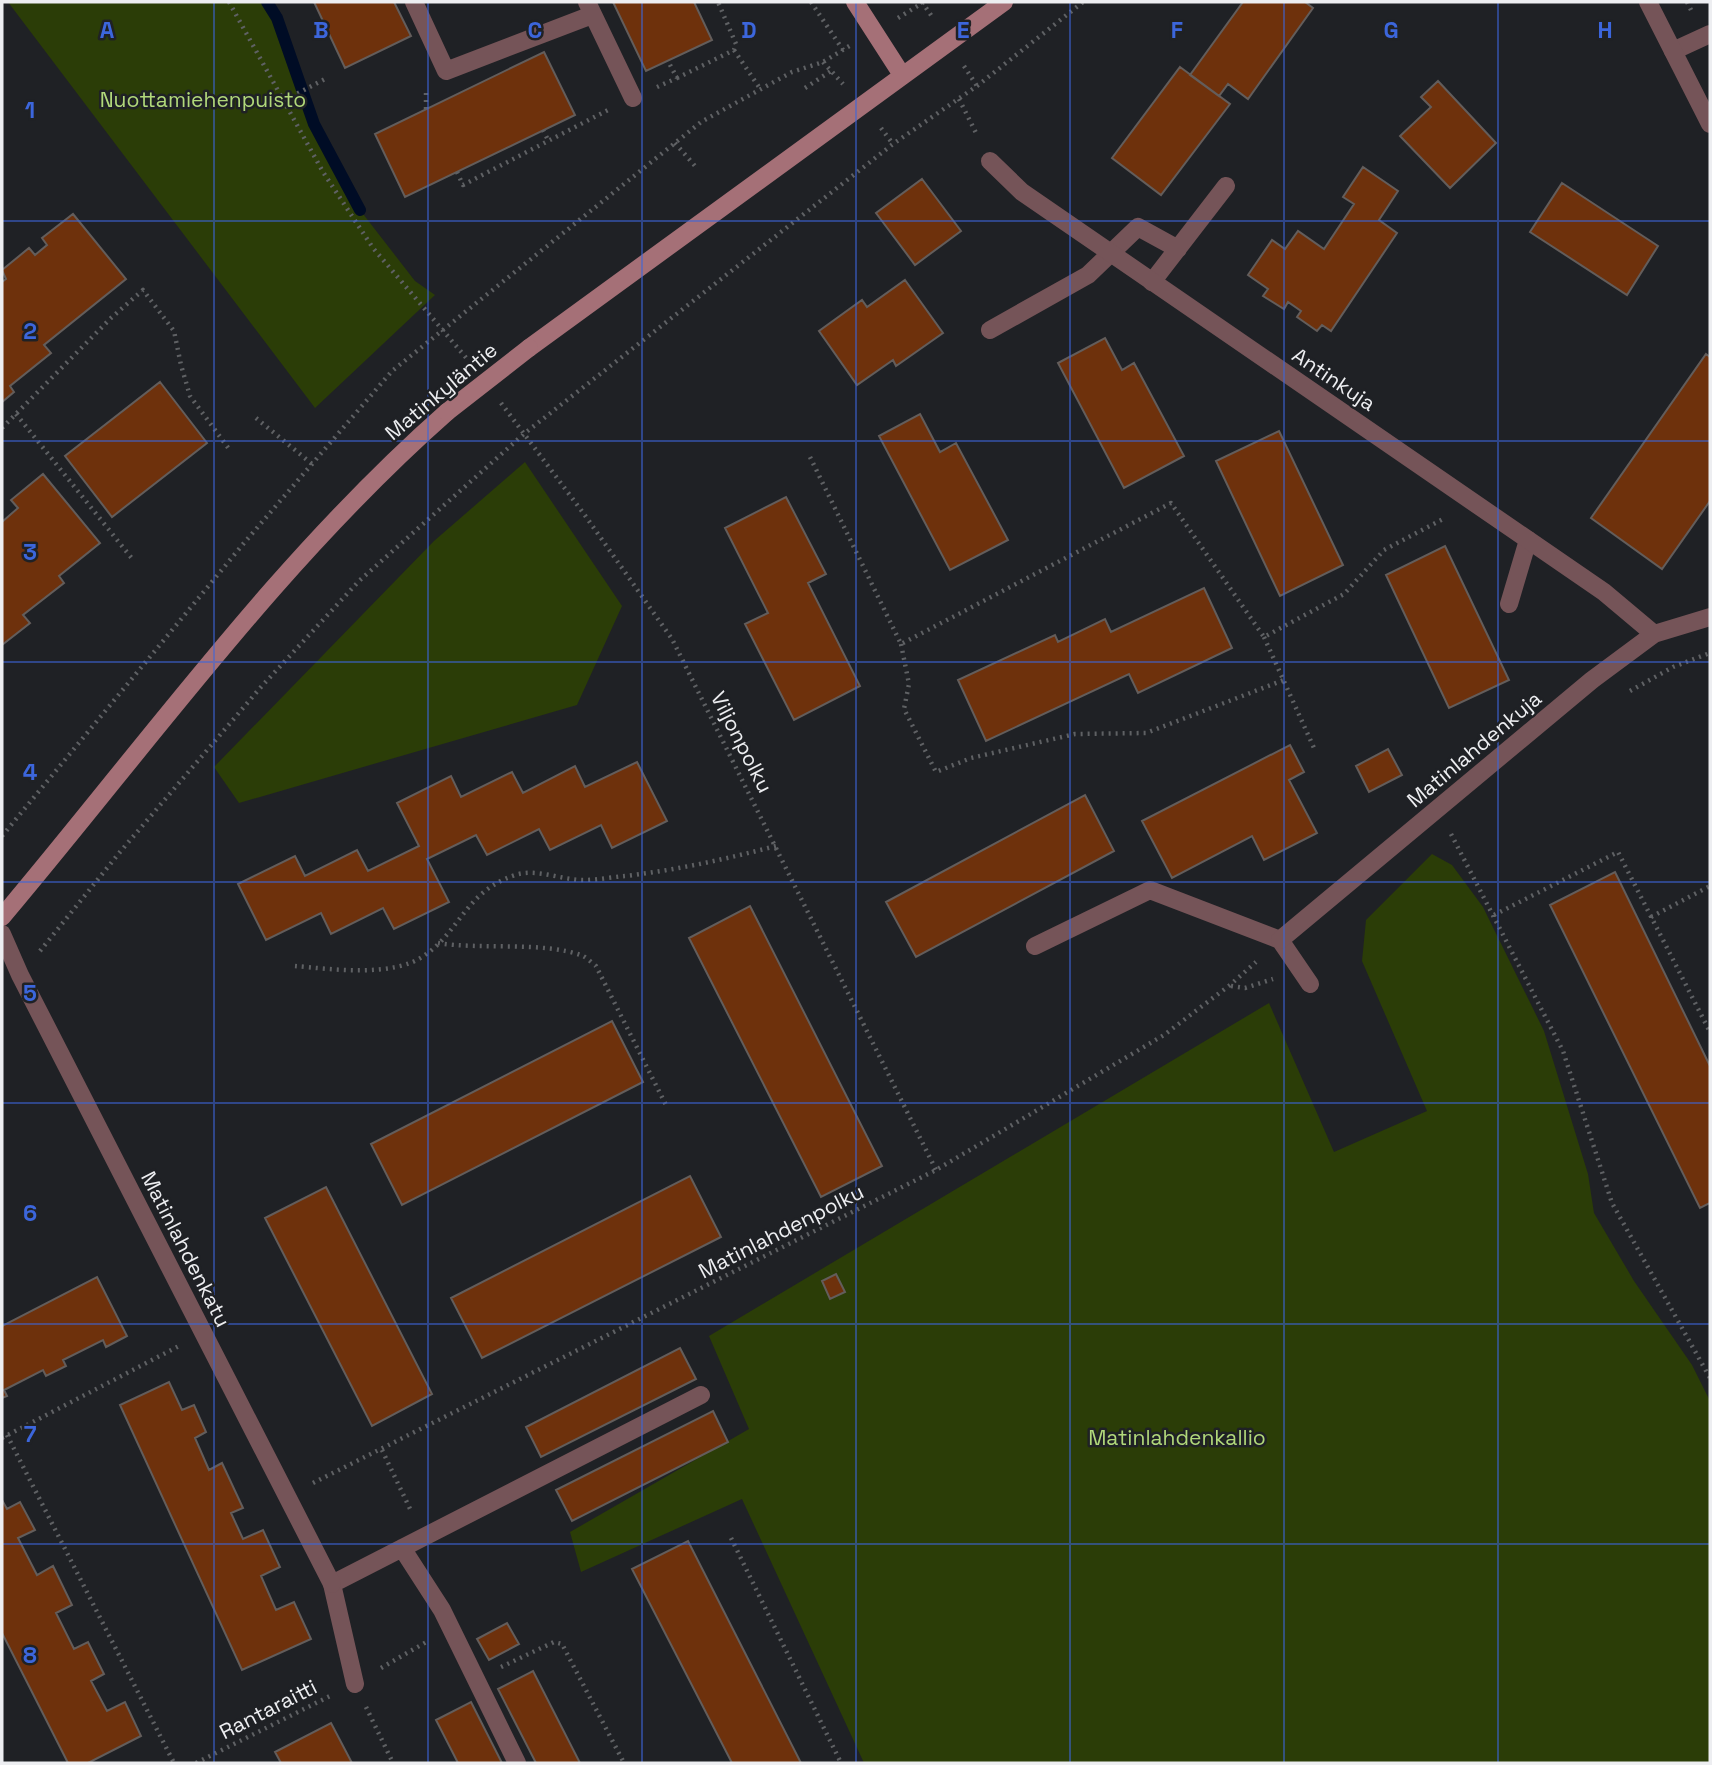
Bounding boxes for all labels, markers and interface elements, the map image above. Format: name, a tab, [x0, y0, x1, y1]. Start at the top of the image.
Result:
text: A	[100, 15, 115, 45]
text: B	[313, 15, 329, 45]
text: C	[528, 15, 542, 45]
text: D	[741, 15, 757, 45]
text: E	[957, 15, 969, 45]
text: F	[1171, 15, 1183, 45]
text: G	[1383, 15, 1399, 45]
text: H	[1597, 15, 1613, 45]
park label: Nuottamiehenpuisto	[100, 86, 306, 113]
text: 1	[25, 95, 35, 125]
text: 2	[23, 316, 37, 346]
street label: Matinkyläntie	[379, 336, 503, 446]
street label: Antinkuja	[1287, 341, 1381, 417]
text: 3	[23, 537, 37, 567]
street label: Matinlahdenkuja	[1401, 685, 1547, 813]
street label: Viljonpolku	[705, 687, 779, 797]
text: 4	[23, 757, 38, 787]
text: 5	[23, 978, 37, 1008]
street label: Matinlahdenkatu	[135, 1167, 237, 1331]
street label: Matinlahdenpolku	[694, 1178, 868, 1284]
text: 6	[23, 1198, 37, 1228]
text: 7	[24, 1419, 37, 1449]
park label: Matinlahdenkallio	[1088, 1424, 1266, 1451]
text: 8	[23, 1640, 37, 1670]
street label: Rantaraitti	[215, 1673, 321, 1745]

